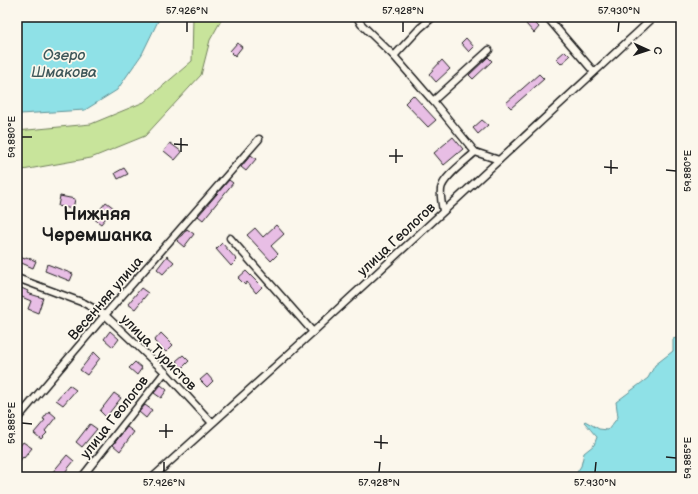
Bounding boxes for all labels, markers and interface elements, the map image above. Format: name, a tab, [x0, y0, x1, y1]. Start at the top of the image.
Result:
text: 57.926°N	[166, 5, 208, 17]
text: 57.928°N	[382, 5, 424, 17]
text: 57.930°N	[598, 5, 640, 17]
north arrow	[628, 30, 668, 70]
water label: Озеро Шмакова	[31, 46, 97, 82]
text: С	[651, 46, 664, 55]
text: 59.880°E	[6, 115, 18, 158]
text: 59.880°E	[682, 149, 694, 192]
street label: улица Геологов	[354, 199, 439, 280]
district label: Нижняя Черемшанка	[42, 204, 153, 246]
street label: Весенняя улица	[64, 252, 147, 344]
street label: улица Туристов	[117, 311, 201, 394]
street label: улица Геологов	[77, 372, 152, 462]
text: 59.885°E	[6, 402, 18, 444]
text: 59.885°E	[682, 437, 694, 479]
text: 57.926°N	[143, 477, 185, 489]
text: 57.928°N	[358, 477, 400, 489]
text: 57.930°N	[574, 477, 616, 489]

